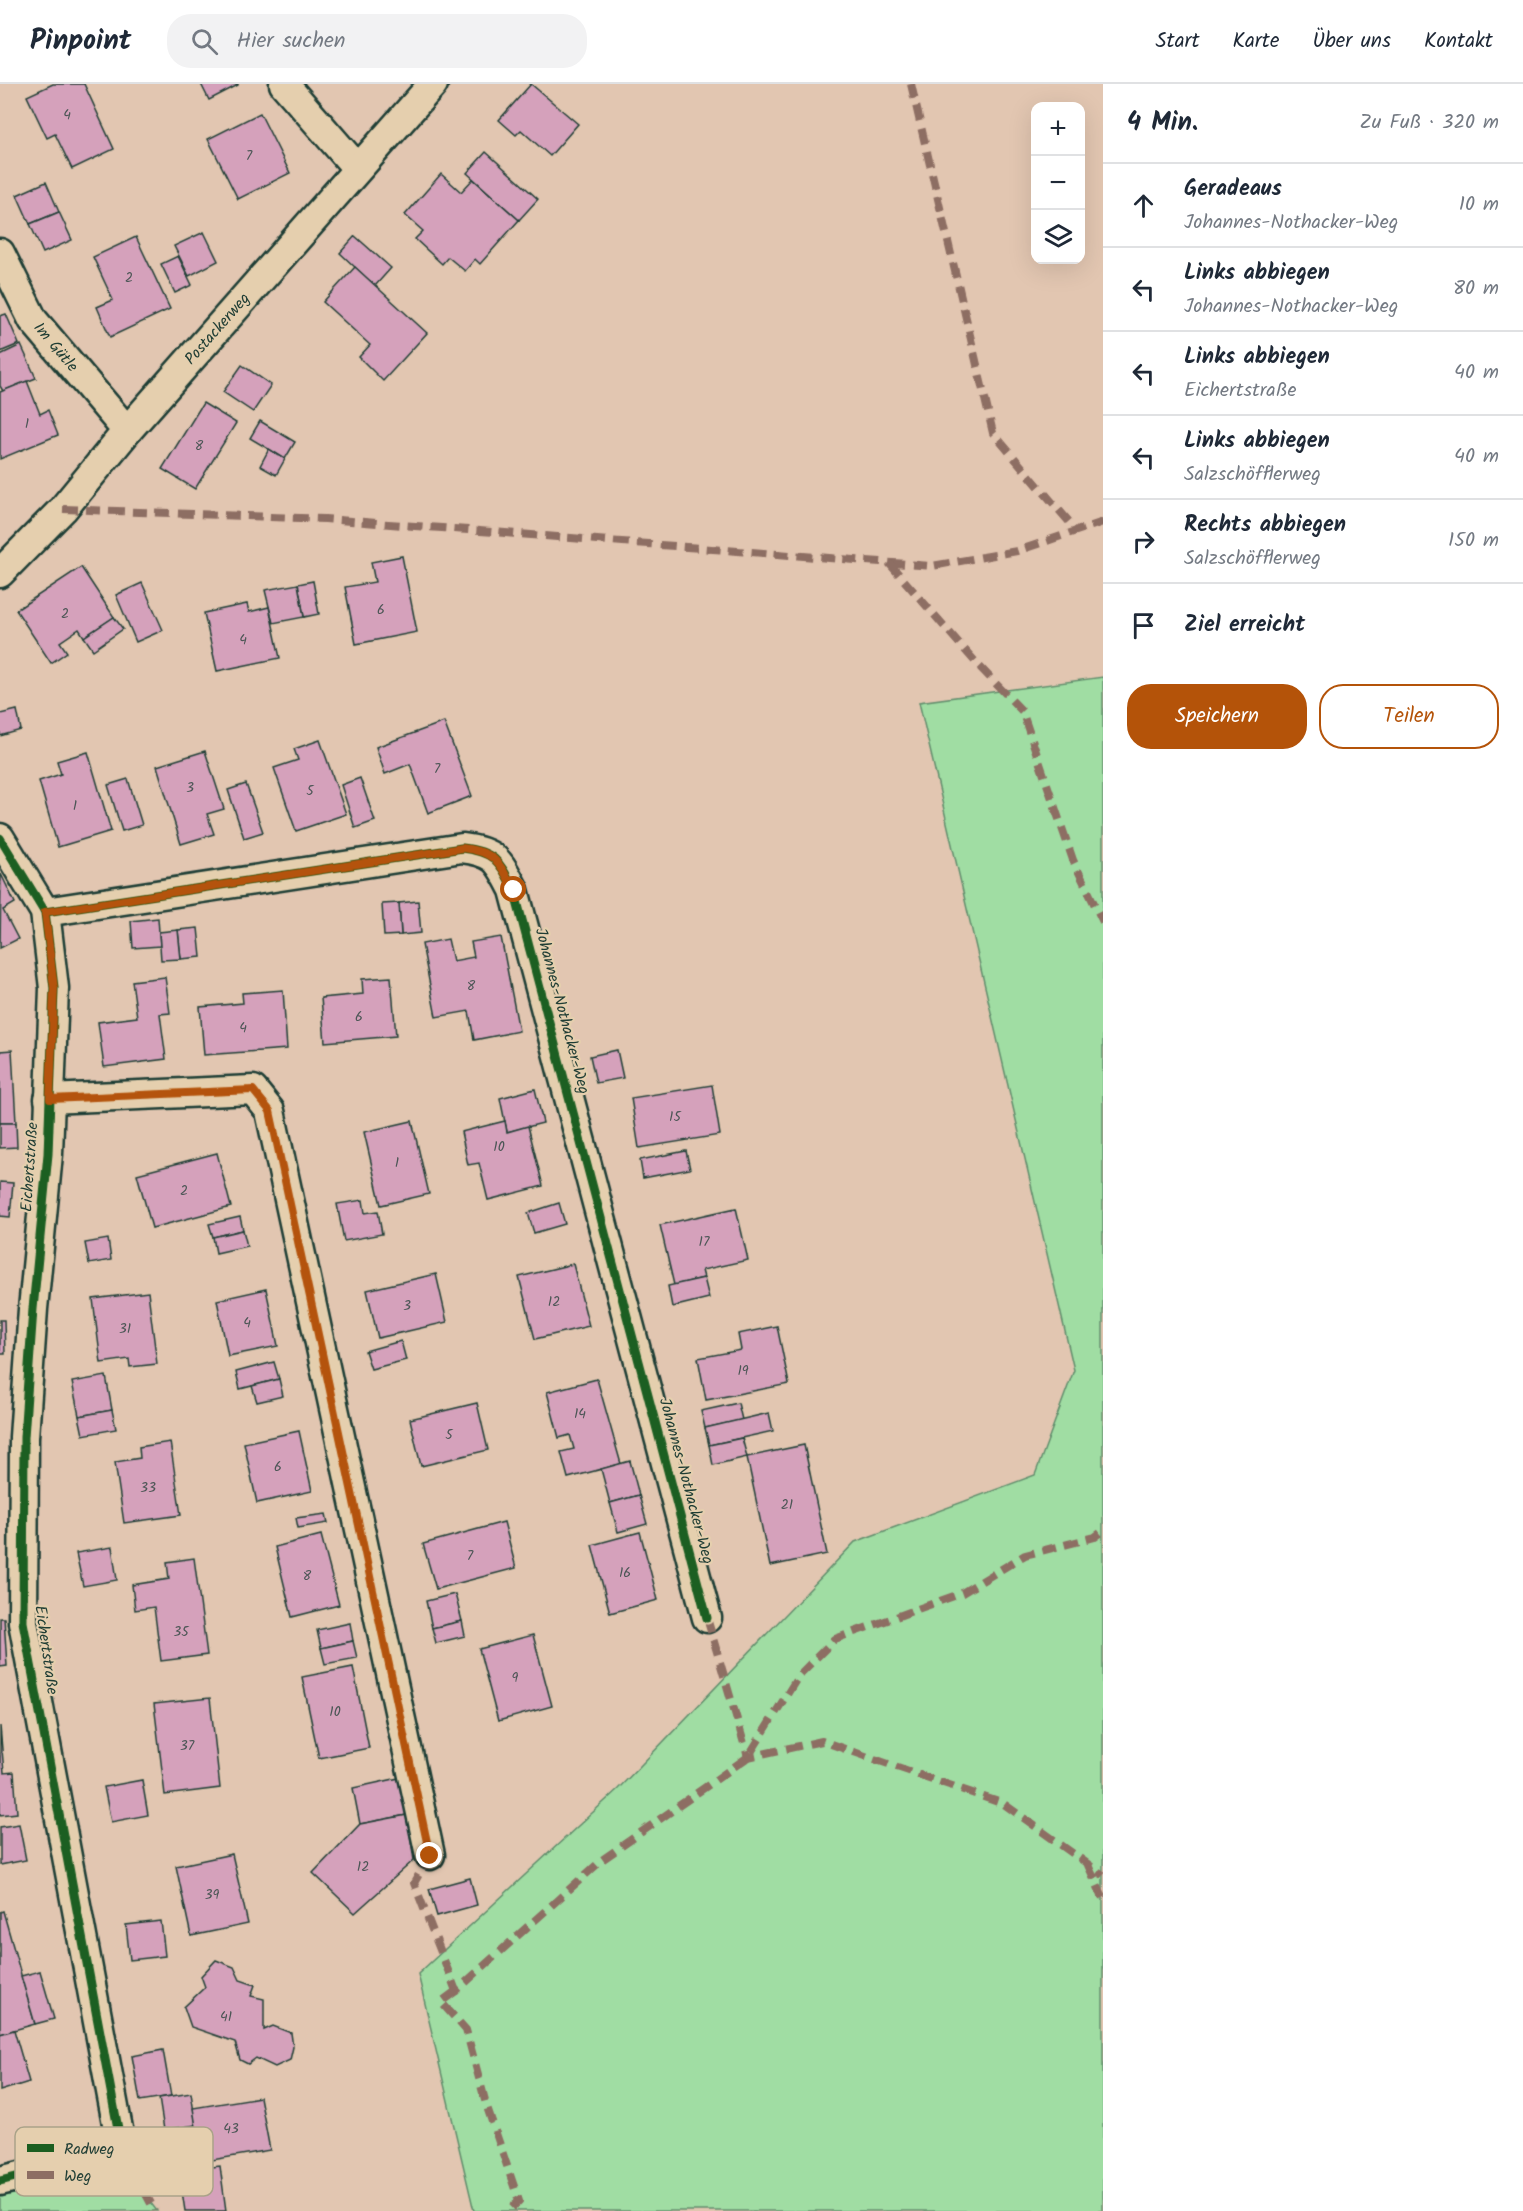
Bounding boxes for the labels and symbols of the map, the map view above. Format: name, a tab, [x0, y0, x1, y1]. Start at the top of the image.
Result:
house number: 4	[63, 104, 71, 126]
house number: 7	[246, 145, 253, 167]
house number: 2	[125, 267, 133, 289]
street label: Postackerweg	[178, 287, 256, 371]
street label: Im Gütle	[27, 316, 84, 378]
house number: 1	[25, 413, 29, 435]
house number: 8	[195, 435, 204, 457]
house number: 6	[377, 599, 385, 621]
house number: 2	[61, 603, 69, 625]
house number: 4	[239, 629, 247, 651]
house number: 7	[434, 758, 441, 780]
house number: 3	[186, 777, 194, 799]
house number: 5	[306, 780, 315, 802]
house number: 1	[73, 795, 77, 817]
route start	[500, 876, 526, 902]
street label: Johannes-Nothacker-Weg	[528, 925, 596, 1097]
house number: 8	[467, 975, 476, 997]
house number: 6	[355, 1006, 363, 1028]
house number: 4	[239, 1017, 247, 1039]
house number: 15	[669, 1106, 682, 1128]
street label: Eichertstraße	[14, 1121, 46, 1213]
house number: 10	[493, 1136, 505, 1158]
house number: 1	[395, 1152, 399, 1174]
house number: 2	[180, 1180, 188, 1202]
house number: 17	[699, 1231, 710, 1253]
house number: 12	[548, 1291, 560, 1313]
house number: 3	[403, 1295, 411, 1317]
house number: 4	[243, 1312, 251, 1334]
house number: 31	[119, 1318, 131, 1340]
house number: 19	[737, 1360, 749, 1382]
street label: Johannes-Nothacker-Weg	[652, 1395, 720, 1567]
house number: 14	[574, 1403, 586, 1425]
house number: 5	[445, 1424, 454, 1446]
house number: 6	[274, 1456, 282, 1478]
house number: 33	[140, 1477, 156, 1499]
house number: 21	[781, 1494, 793, 1516]
house number: 7	[467, 1545, 474, 1567]
house number: 16	[619, 1562, 631, 1584]
house number: 8	[303, 1565, 312, 1587]
street label: Eichertstraße	[27, 1604, 65, 1696]
house number: 35	[173, 1621, 190, 1643]
house number: 9	[512, 1667, 519, 1689]
house number: 10	[329, 1701, 341, 1723]
house number: 37	[180, 1735, 195, 1757]
route end	[416, 1842, 442, 1868]
house number: 12	[357, 1856, 369, 1878]
house number: 39	[205, 1884, 220, 1906]
house number: 41	[220, 2006, 232, 2028]
house number: 43	[223, 2118, 239, 2140]
legend	[15, 2127, 213, 2196]
text: Radweg	[64, 2137, 114, 2162]
text: Weg	[64, 2164, 91, 2189]

